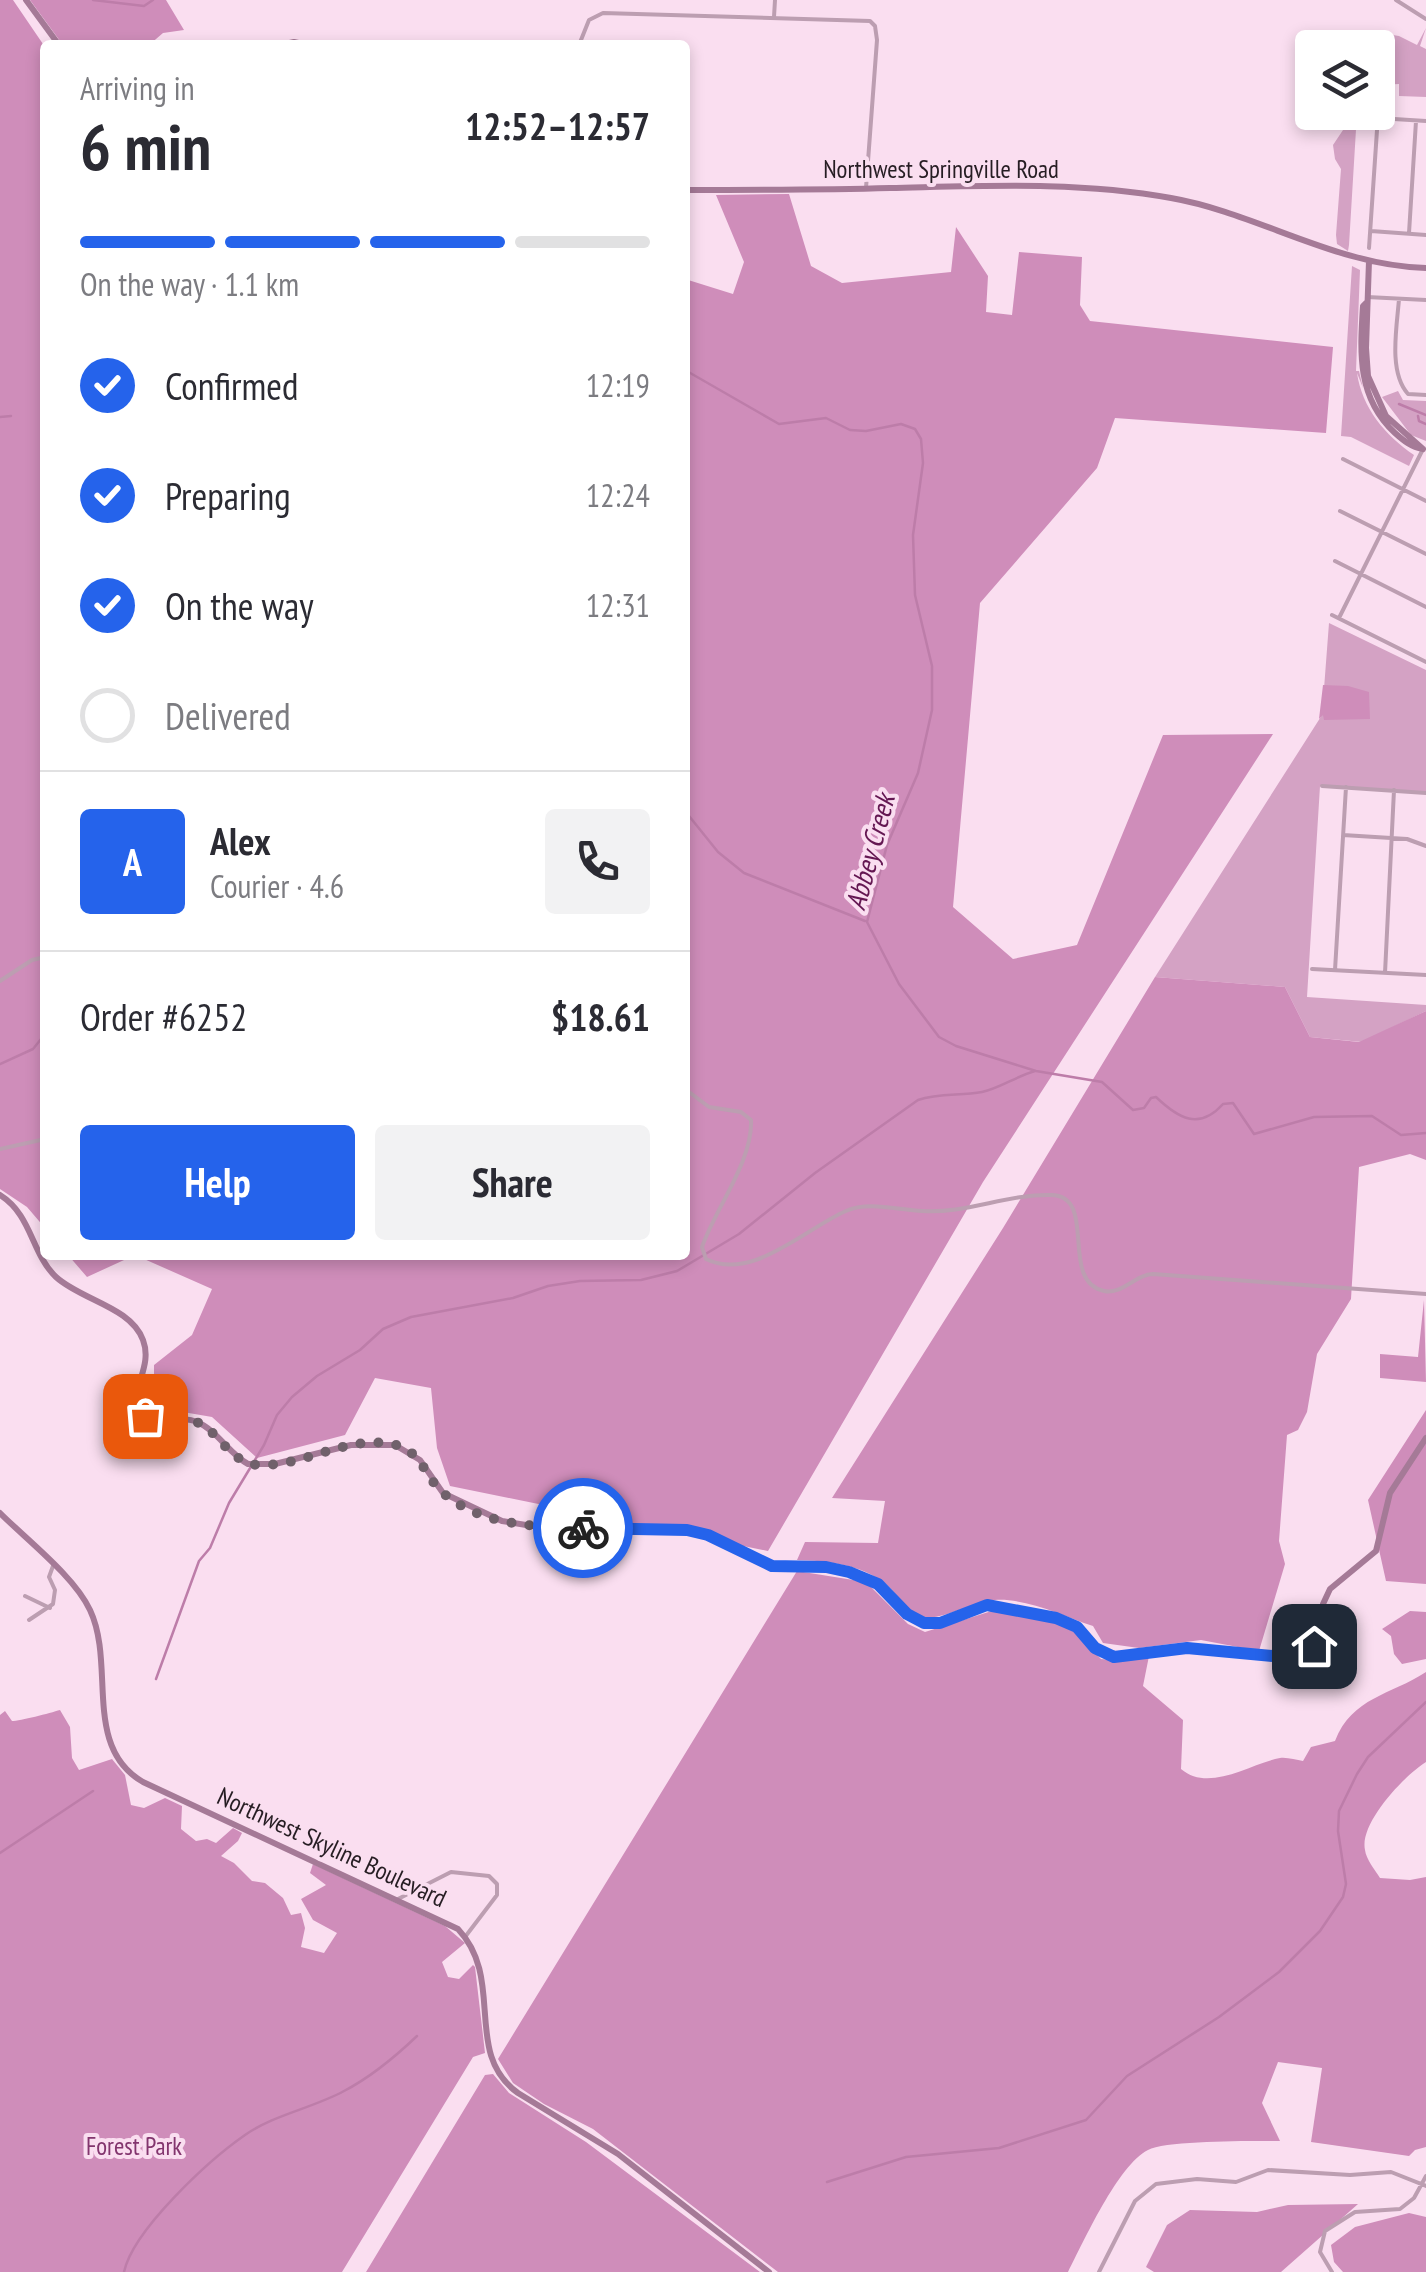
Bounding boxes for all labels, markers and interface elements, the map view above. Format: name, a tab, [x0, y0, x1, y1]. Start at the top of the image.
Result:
map controls	[1295, 30, 1395, 130]
button: layers	[1295, 30, 1395, 130]
text: Arriving in	[80, 67, 195, 109]
text: 12:52–12:57	[465, 101, 650, 150]
text: 6 min	[80, 104, 211, 188]
street label: Northwest Springville Road	[823, 153, 1059, 185]
text: On the way · 1.1 km	[80, 263, 299, 305]
icon: check	[80, 358, 135, 413]
text: Confirmed	[165, 361, 298, 410]
text: 12:19	[586, 364, 650, 406]
icon: check	[80, 468, 135, 523]
text: Preparing	[165, 471, 291, 520]
text: 12:24	[586, 474, 650, 516]
icon: check	[80, 578, 135, 633]
text: On the way	[165, 581, 313, 630]
text: 12:31	[586, 584, 650, 626]
text: Delivered	[165, 691, 291, 740]
water label: Abbey Creek	[836, 787, 903, 914]
button: phone	[545, 809, 650, 914]
text: Alex	[210, 816, 271, 865]
text: A	[123, 837, 142, 886]
text: Courier · 4.6	[210, 865, 344, 907]
text: Order #6252	[80, 992, 247, 1041]
text: $18.61	[551, 992, 650, 1041]
button: Help	[80, 1125, 355, 1240]
button: Share	[375, 1125, 650, 1240]
pin	[103, 1374, 188, 1459]
icon: bag	[118, 1389, 173, 1444]
courier	[533, 1478, 633, 1578]
icon: bike	[556, 1501, 611, 1556]
pin	[1272, 1604, 1357, 1689]
icon: home	[1287, 1619, 1342, 1674]
street label: Northwest Skyline Boulevard	[212, 1780, 452, 1914]
park label: Forest Park	[86, 2130, 182, 2162]

